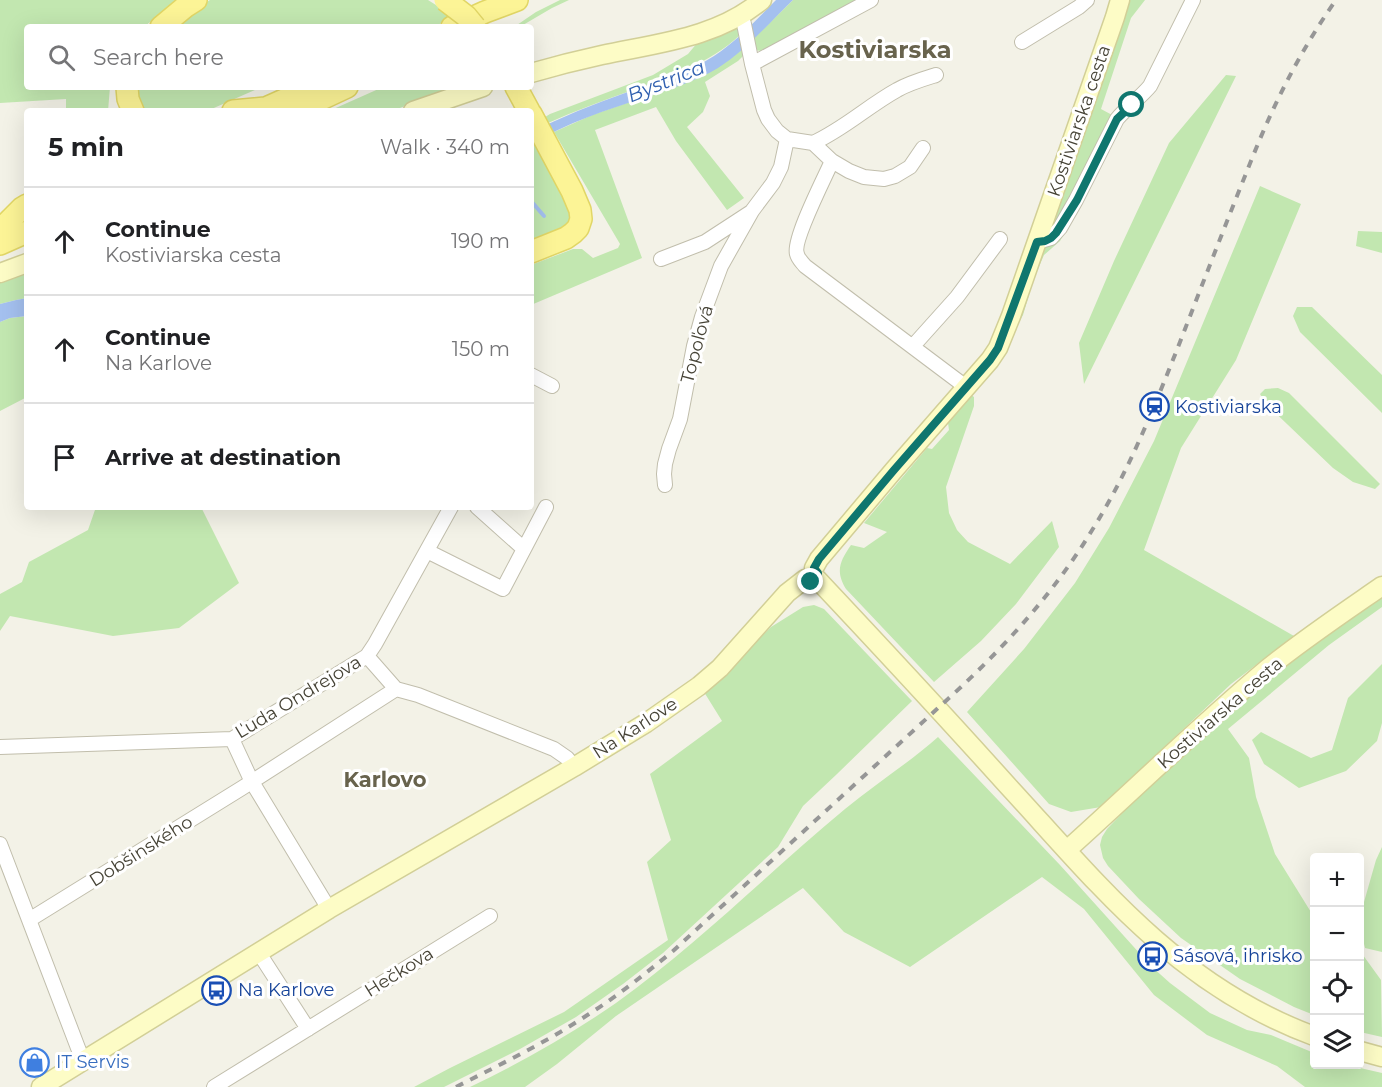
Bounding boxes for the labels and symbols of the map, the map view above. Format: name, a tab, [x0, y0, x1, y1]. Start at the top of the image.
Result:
district label: Kostiviarska	[798, 35, 952, 64]
street label: Kostiviarska cesta	[1043, 42, 1115, 200]
water label: Bystrica	[624, 55, 708, 107]
route start	[1118, 91, 1144, 117]
street label: Topoľová	[676, 303, 718, 385]
station icon: Kostiviarska	[1138, 391, 1170, 423]
place label: Kostiviarska	[1175, 396, 1282, 418]
route end	[797, 568, 823, 594]
street label: Ľuda Ondrejova	[231, 651, 365, 743]
street label: Kostiviarska cesta	[1153, 653, 1287, 773]
street label: Na Karlove	[589, 692, 682, 763]
district label: Karlovo	[344, 767, 427, 792]
street label: Dobšinského	[85, 810, 197, 892]
bus stop icon: Sásová, ihrisko	[1136, 940, 1168, 972]
street label: Hečkova	[361, 942, 437, 1002]
place label: Sásová, ihrisko	[1173, 945, 1302, 967]
bus stop icon: Na Karlove	[201, 974, 233, 1006]
place label: Na Karlove	[238, 979, 335, 1001]
shop icon: IT Servis	[19, 1046, 51, 1078]
place label: IT Servis	[56, 1051, 130, 1073]

